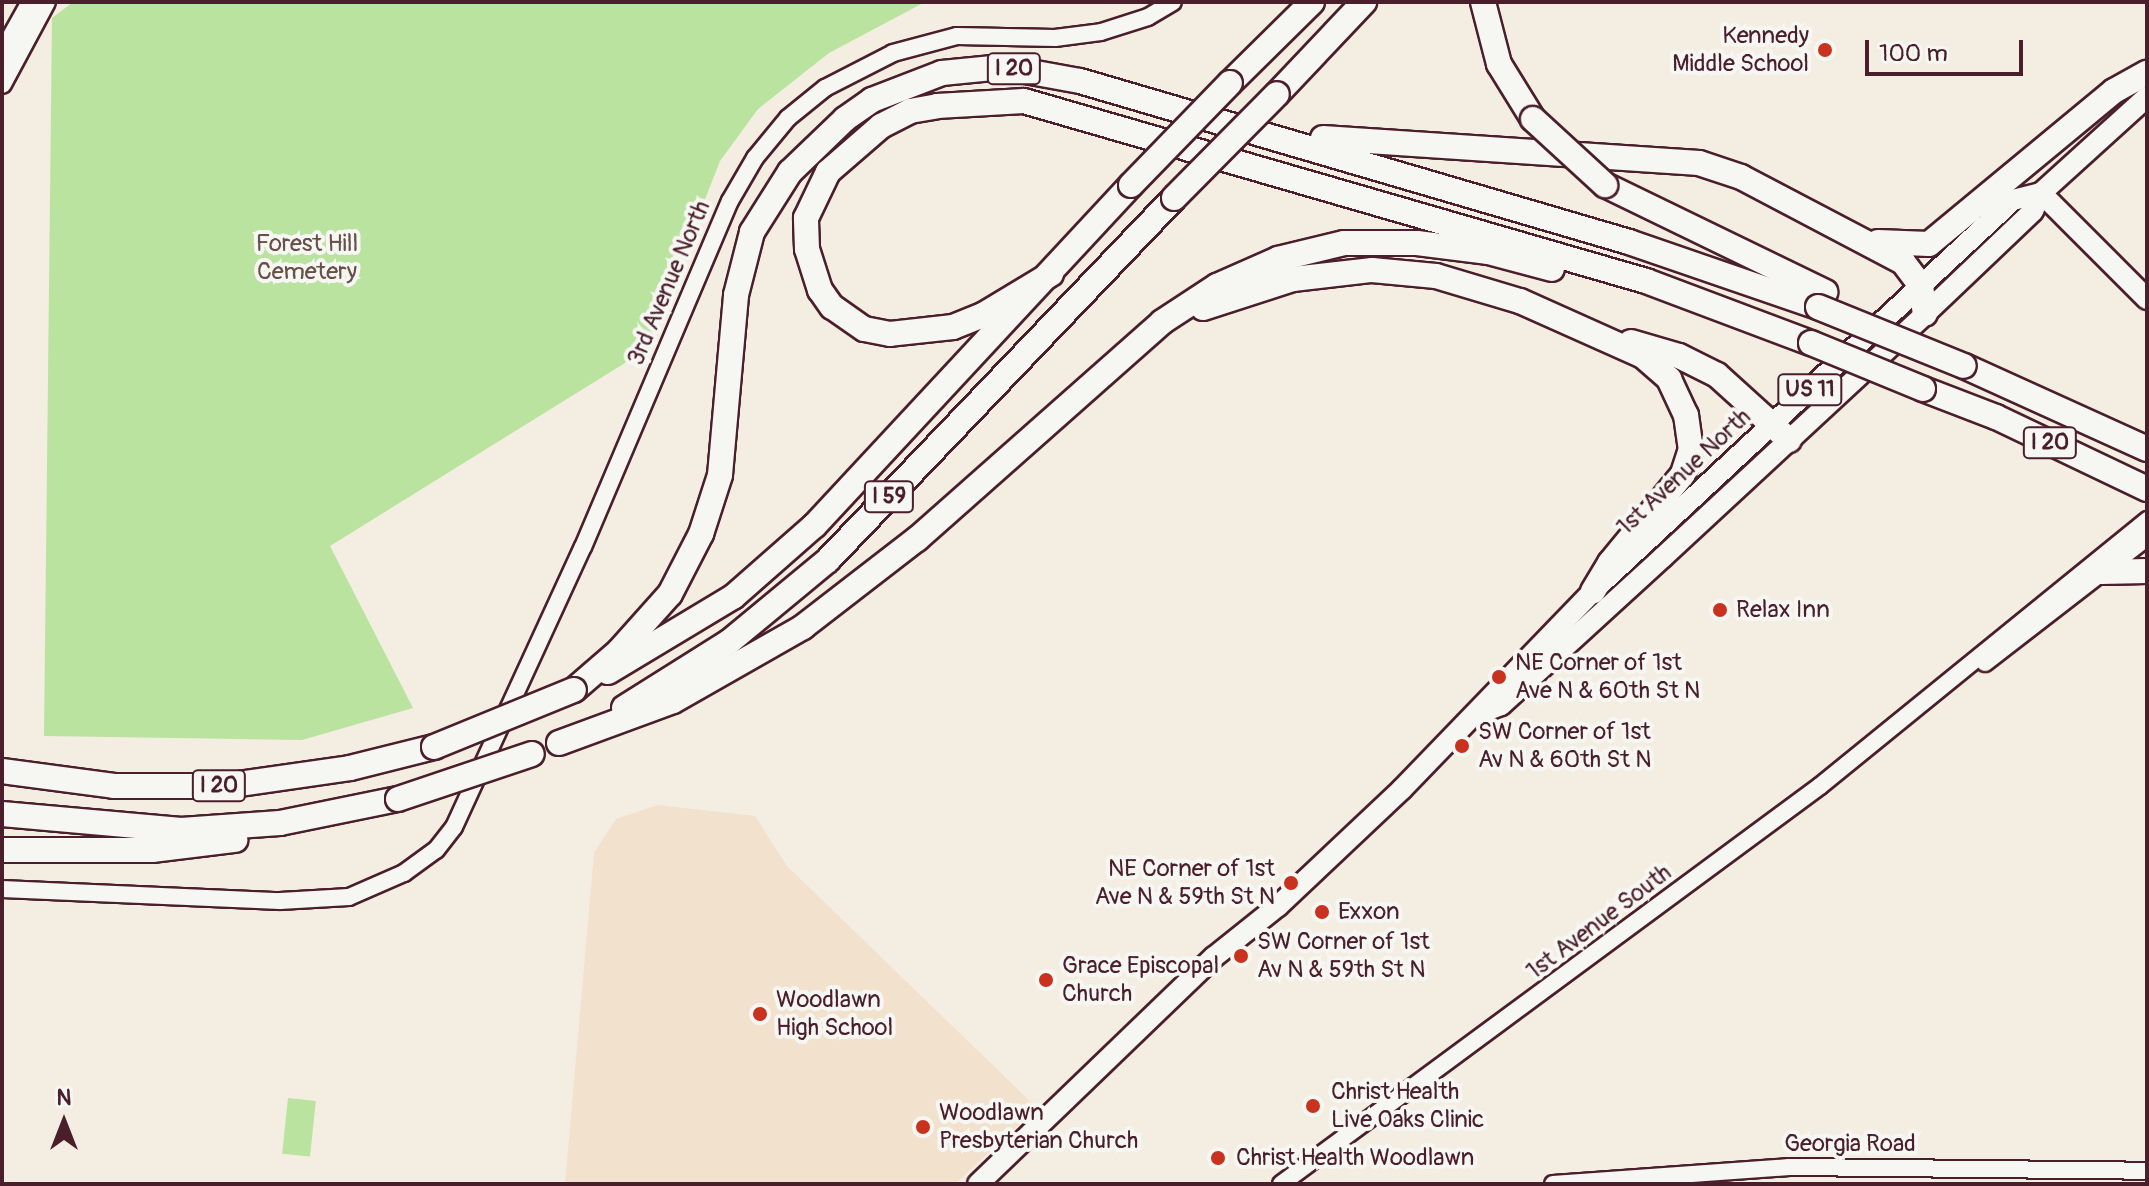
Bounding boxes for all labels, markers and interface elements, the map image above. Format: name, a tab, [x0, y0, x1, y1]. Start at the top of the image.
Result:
place label: Kennedy Middle School	[1672, 22, 1809, 78]
scale bar	[1869, 24, 2027, 74]
text: 100 m	[1879, 39, 1948, 68]
marker: Kennedy Middle School	[1816, 41, 1834, 59]
road number: I 20	[986, 51, 1042, 87]
street label: 3rd Avenue North	[621, 196, 717, 370]
park label: Forest Hill Cemetery	[256, 230, 358, 286]
road number: US 11	[1776, 372, 1844, 408]
street label: 1st Avenue North	[1611, 403, 1757, 541]
road number: I 20	[2022, 425, 2078, 461]
road number: I 59	[863, 479, 915, 515]
place label: Relax Inn	[1736, 596, 1830, 624]
marker: Relax Inn	[1711, 601, 1729, 619]
place label: NE Corner of 1st Ave N & 60th St N	[1515, 649, 1700, 705]
marker: NE Corner of 1st Ave N & 60th St N	[1490, 668, 1508, 686]
place label: SW Corner of 1st Av N & 60th St N	[1478, 718, 1651, 774]
marker: SW Corner of 1st Av N & 60th St N	[1453, 737, 1471, 755]
road number: I 20	[191, 768, 247, 804]
place label: NE Corner of 1st Ave N & 59th St N	[1095, 855, 1275, 911]
street label: 1st Avenue South	[1521, 858, 1677, 986]
marker: NE Corner of 1st Ave N & 59th St N	[1282, 874, 1300, 892]
place label: Exxon	[1338, 898, 1400, 926]
marker: Exxon	[1313, 903, 1331, 921]
place label: SW Corner of 1st Av N & 59th St N	[1257, 928, 1430, 984]
marker: SW Corner of 1st Av N & 59th St N	[1232, 947, 1250, 965]
place label: Grace Episcopal Church	[1062, 952, 1219, 1008]
marker: Grace Episcopal Church	[1037, 971, 1055, 989]
place label: Woodlawn High School	[776, 986, 893, 1042]
marker: Woodlawn High School	[751, 1005, 769, 1023]
place label: Christ Health Live Oaks Clinic	[1331, 1078, 1484, 1134]
north arrow	[24, 1082, 104, 1162]
text: N	[57, 1084, 71, 1112]
marker: Christ Health Live Oaks Clinic	[1302, 1095, 1324, 1117]
place label: Woodlawn Presbyterian Church	[939, 1099, 1138, 1155]
marker: Woodlawn Presbyterian Church	[914, 1118, 932, 1136]
street label: Georgia Road	[1784, 1130, 1916, 1158]
place label: Christ Health Woodlawn	[1236, 1144, 1474, 1172]
marker: Christ Health Woodlawn	[1207, 1147, 1229, 1169]

